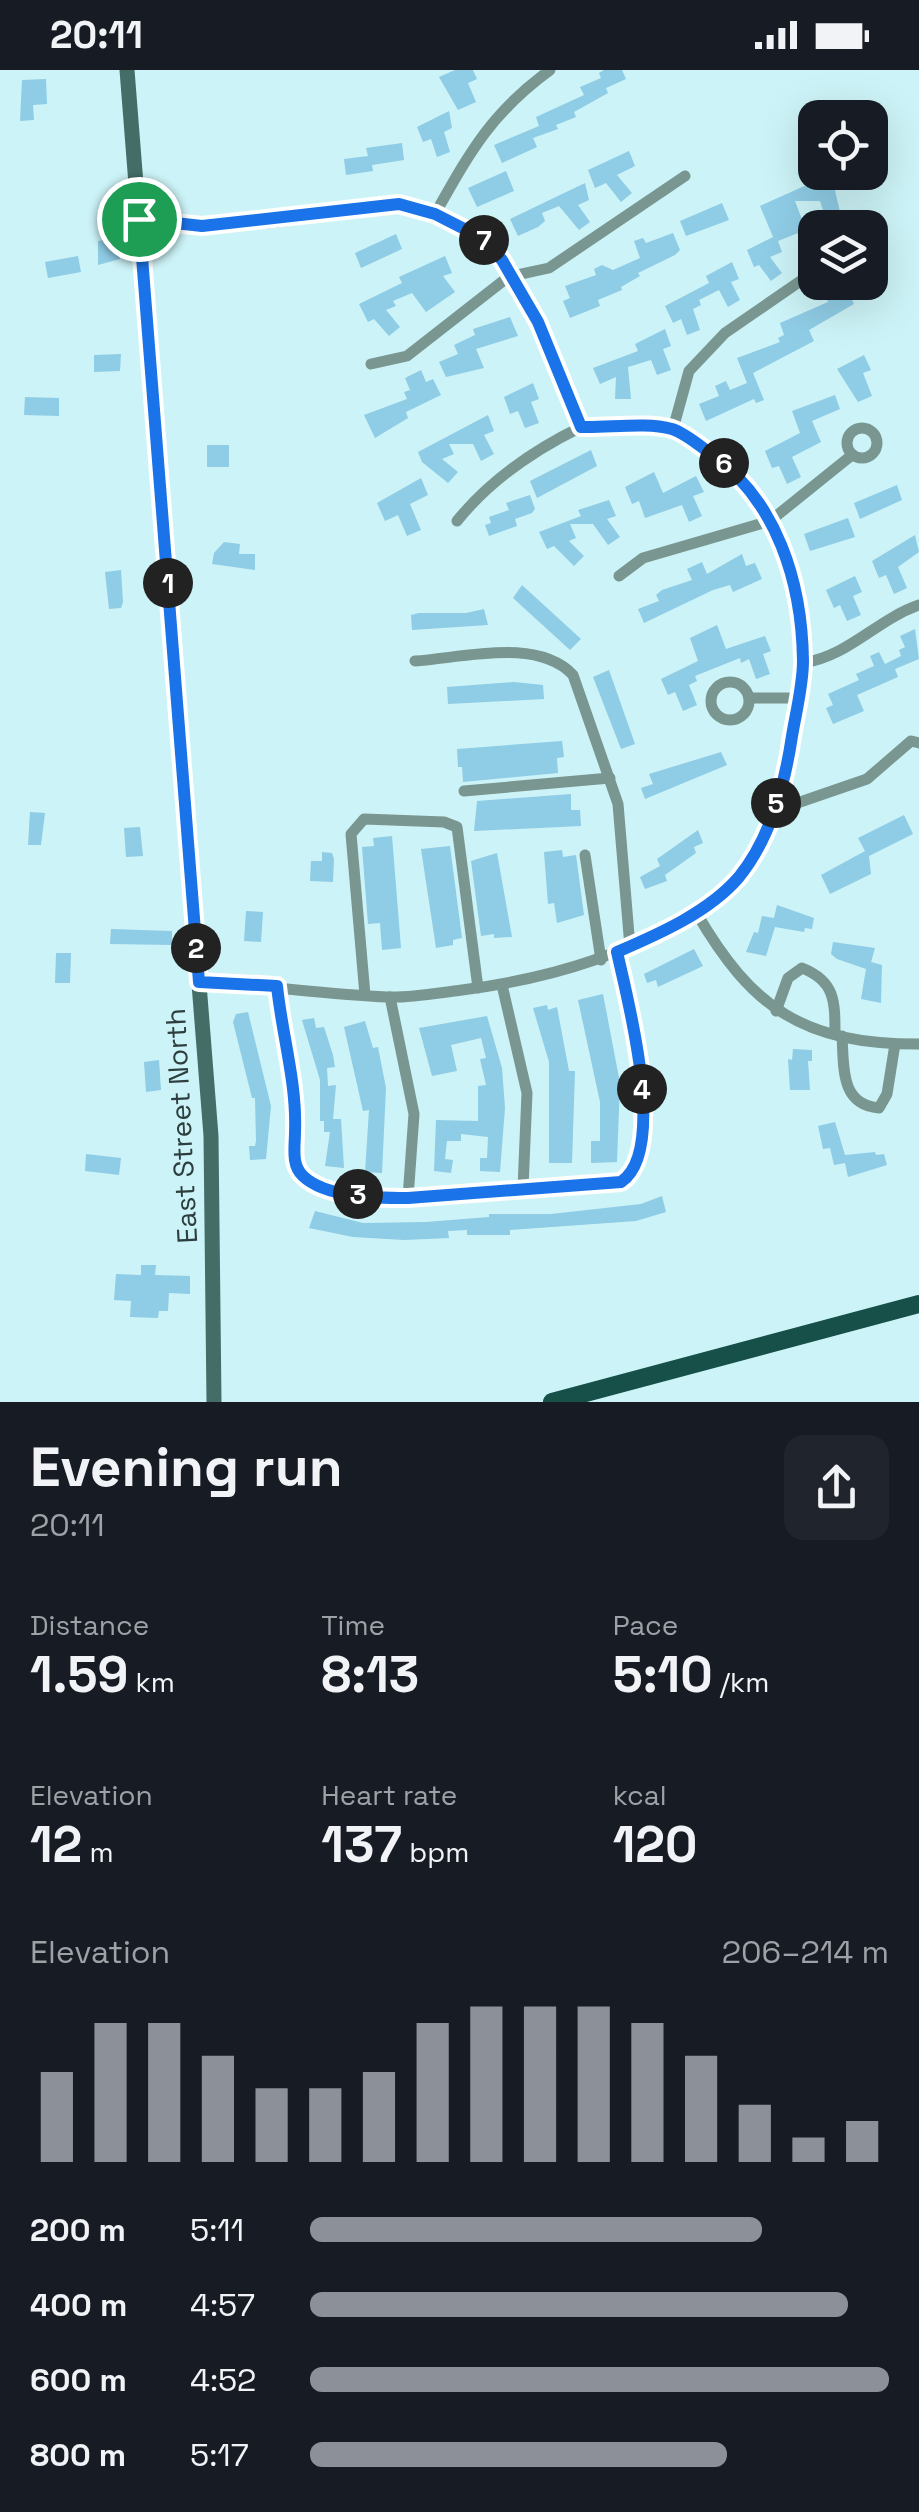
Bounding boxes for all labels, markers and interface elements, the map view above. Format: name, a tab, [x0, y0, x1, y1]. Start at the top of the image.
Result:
text: 20:11	[50, 11, 143, 59]
map controls	[798, 100, 888, 300]
button: locate	[798, 100, 888, 190]
pin	[97, 177, 182, 262]
icon: arrive	[112, 192, 167, 247]
button: layers	[798, 210, 888, 300]
pin: 7	[459, 215, 509, 265]
text: 7	[476, 222, 492, 258]
pin: 6	[699, 438, 749, 488]
text: 6	[715, 445, 733, 481]
pin: 1	[143, 558, 193, 608]
text: 1	[162, 565, 174, 601]
pin: 5	[751, 778, 801, 828]
text: 5	[768, 785, 784, 821]
pin: 2	[171, 923, 221, 973]
text: 2	[188, 930, 204, 966]
street label: East Street North	[157, 1007, 205, 1245]
pin: 4	[617, 1064, 667, 1114]
text: 4	[633, 1071, 651, 1107]
pin: 3	[333, 1169, 383, 1219]
text: 3	[349, 1176, 367, 1212]
text: Evening run	[30, 1432, 343, 1502]
button: share	[784, 1435, 889, 1540]
text: 20:11	[30, 1505, 105, 1545]
text: Distance	[30, 1607, 149, 1643]
text: Time	[321, 1607, 385, 1643]
text: Pace	[613, 1607, 678, 1643]
text: 1.59	[30, 1643, 128, 1707]
text: 8:13	[321, 1643, 419, 1707]
text: 5:10	[613, 1643, 713, 1707]
text: km	[128, 1664, 175, 1700]
text: /km	[713, 1664, 769, 1700]
text: Elevation	[30, 1777, 153, 1813]
text: Heart rate	[321, 1777, 457, 1813]
text: kcal	[613, 1777, 667, 1813]
text: 12	[30, 1813, 82, 1877]
text: 137	[321, 1813, 402, 1877]
text: 120	[613, 1813, 697, 1877]
text: m	[82, 1834, 114, 1870]
text: bpm	[402, 1834, 469, 1870]
text: Elevation	[30, 1932, 170, 1972]
text: 206–214 m	[722, 1932, 889, 1972]
text: 200 m	[30, 2210, 126, 2250]
text: 5:11	[190, 2210, 244, 2250]
text: 400 m	[30, 2285, 127, 2325]
text: 4:57	[190, 2285, 255, 2325]
text: 600 m	[30, 2360, 127, 2400]
text: 4:52	[190, 2360, 256, 2400]
text: 800 m	[30, 2435, 126, 2475]
text: 5:17	[190, 2435, 249, 2475]

